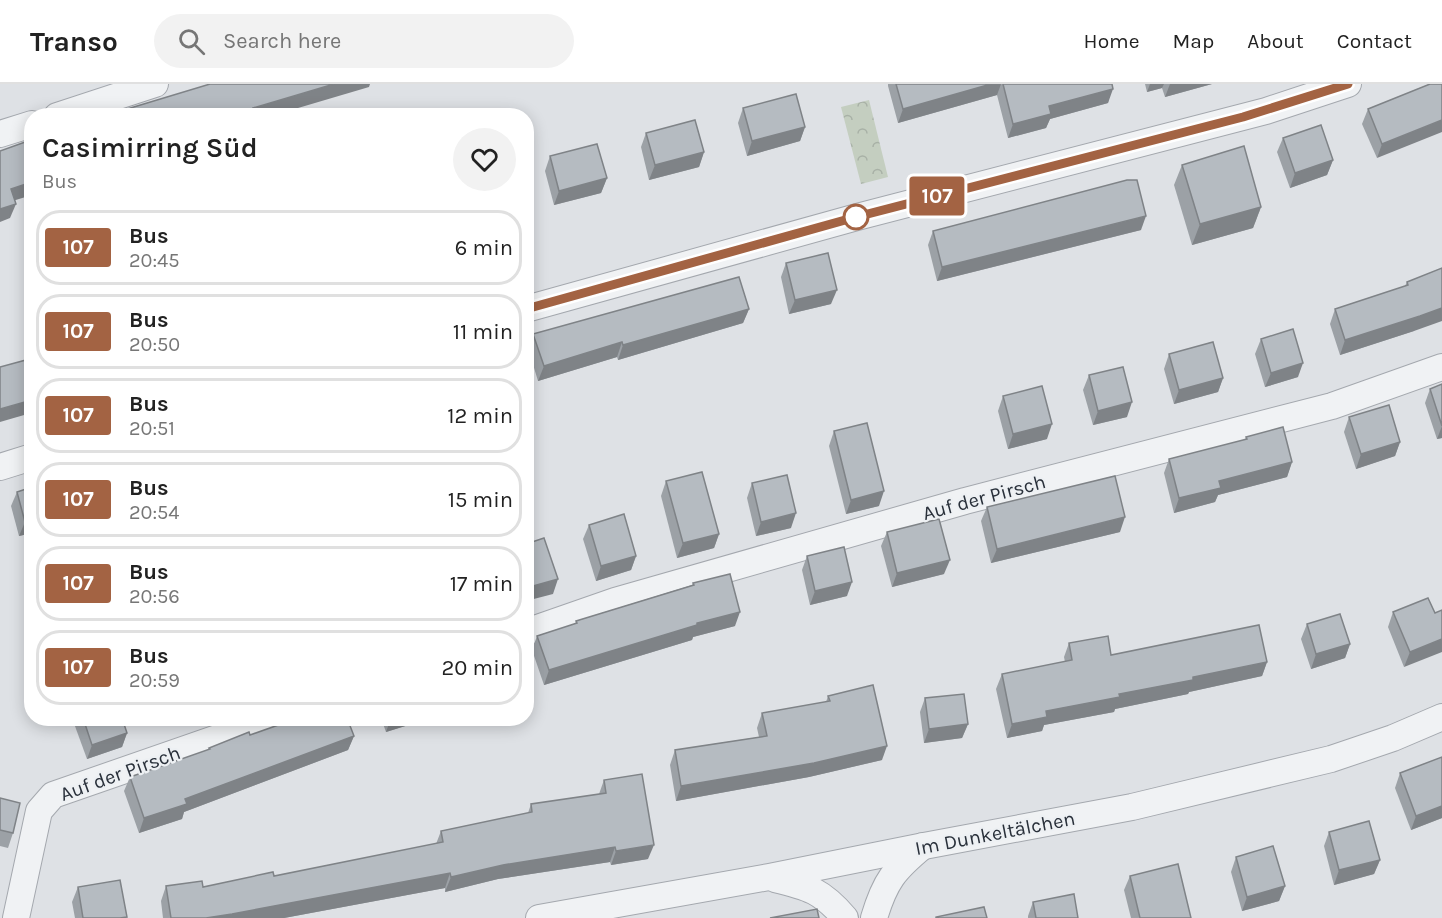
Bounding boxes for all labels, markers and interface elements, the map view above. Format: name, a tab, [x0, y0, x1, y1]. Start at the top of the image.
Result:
search box	[154, 14, 574, 68]
text: Transo	[30, 25, 118, 58]
icon: search	[175, 25, 208, 58]
text: Search here	[223, 28, 341, 54]
text: Home	[1084, 29, 1140, 53]
text: Map	[1173, 29, 1214, 53]
text: About	[1247, 29, 1304, 53]
text: Contact	[1337, 29, 1412, 53]
button: heart	[453, 128, 516, 191]
text: Casimirring Süd	[42, 131, 258, 164]
text: Bus	[42, 170, 77, 193]
line badge: 107	[902, 176, 972, 216]
text: 107	[921, 184, 953, 208]
unlabelled marker	[843, 204, 869, 230]
text: Bus	[129, 223, 169, 249]
text: 107	[62, 235, 94, 259]
text: 6 min	[455, 235, 513, 261]
text: 20:45	[129, 249, 180, 272]
text: Bus	[129, 307, 169, 333]
text: 107	[62, 319, 94, 343]
text: 11 min	[453, 319, 513, 345]
text: 20:50	[129, 333, 180, 356]
text: Bus	[129, 391, 169, 417]
text: 107	[62, 403, 94, 427]
text: 12 min	[447, 403, 513, 429]
text: 20:51	[129, 417, 175, 440]
street label: Auf der Pirsch	[920, 470, 1048, 525]
text: Bus	[129, 475, 169, 501]
text: 107	[62, 487, 94, 511]
text: 15 min	[448, 487, 513, 513]
text: 20:54	[129, 501, 180, 524]
text: Bus	[129, 559, 169, 585]
text: 107	[62, 571, 94, 595]
text: 17 min	[450, 571, 513, 597]
text: 20:56	[129, 585, 180, 608]
text: Bus	[129, 643, 169, 669]
text: 107	[62, 655, 94, 679]
text: 20 min	[442, 655, 513, 681]
text: 20:59	[129, 669, 180, 692]
street label: Auf der Pirsch	[57, 741, 184, 806]
street label: Im Dunkeltälchen	[913, 807, 1077, 860]

